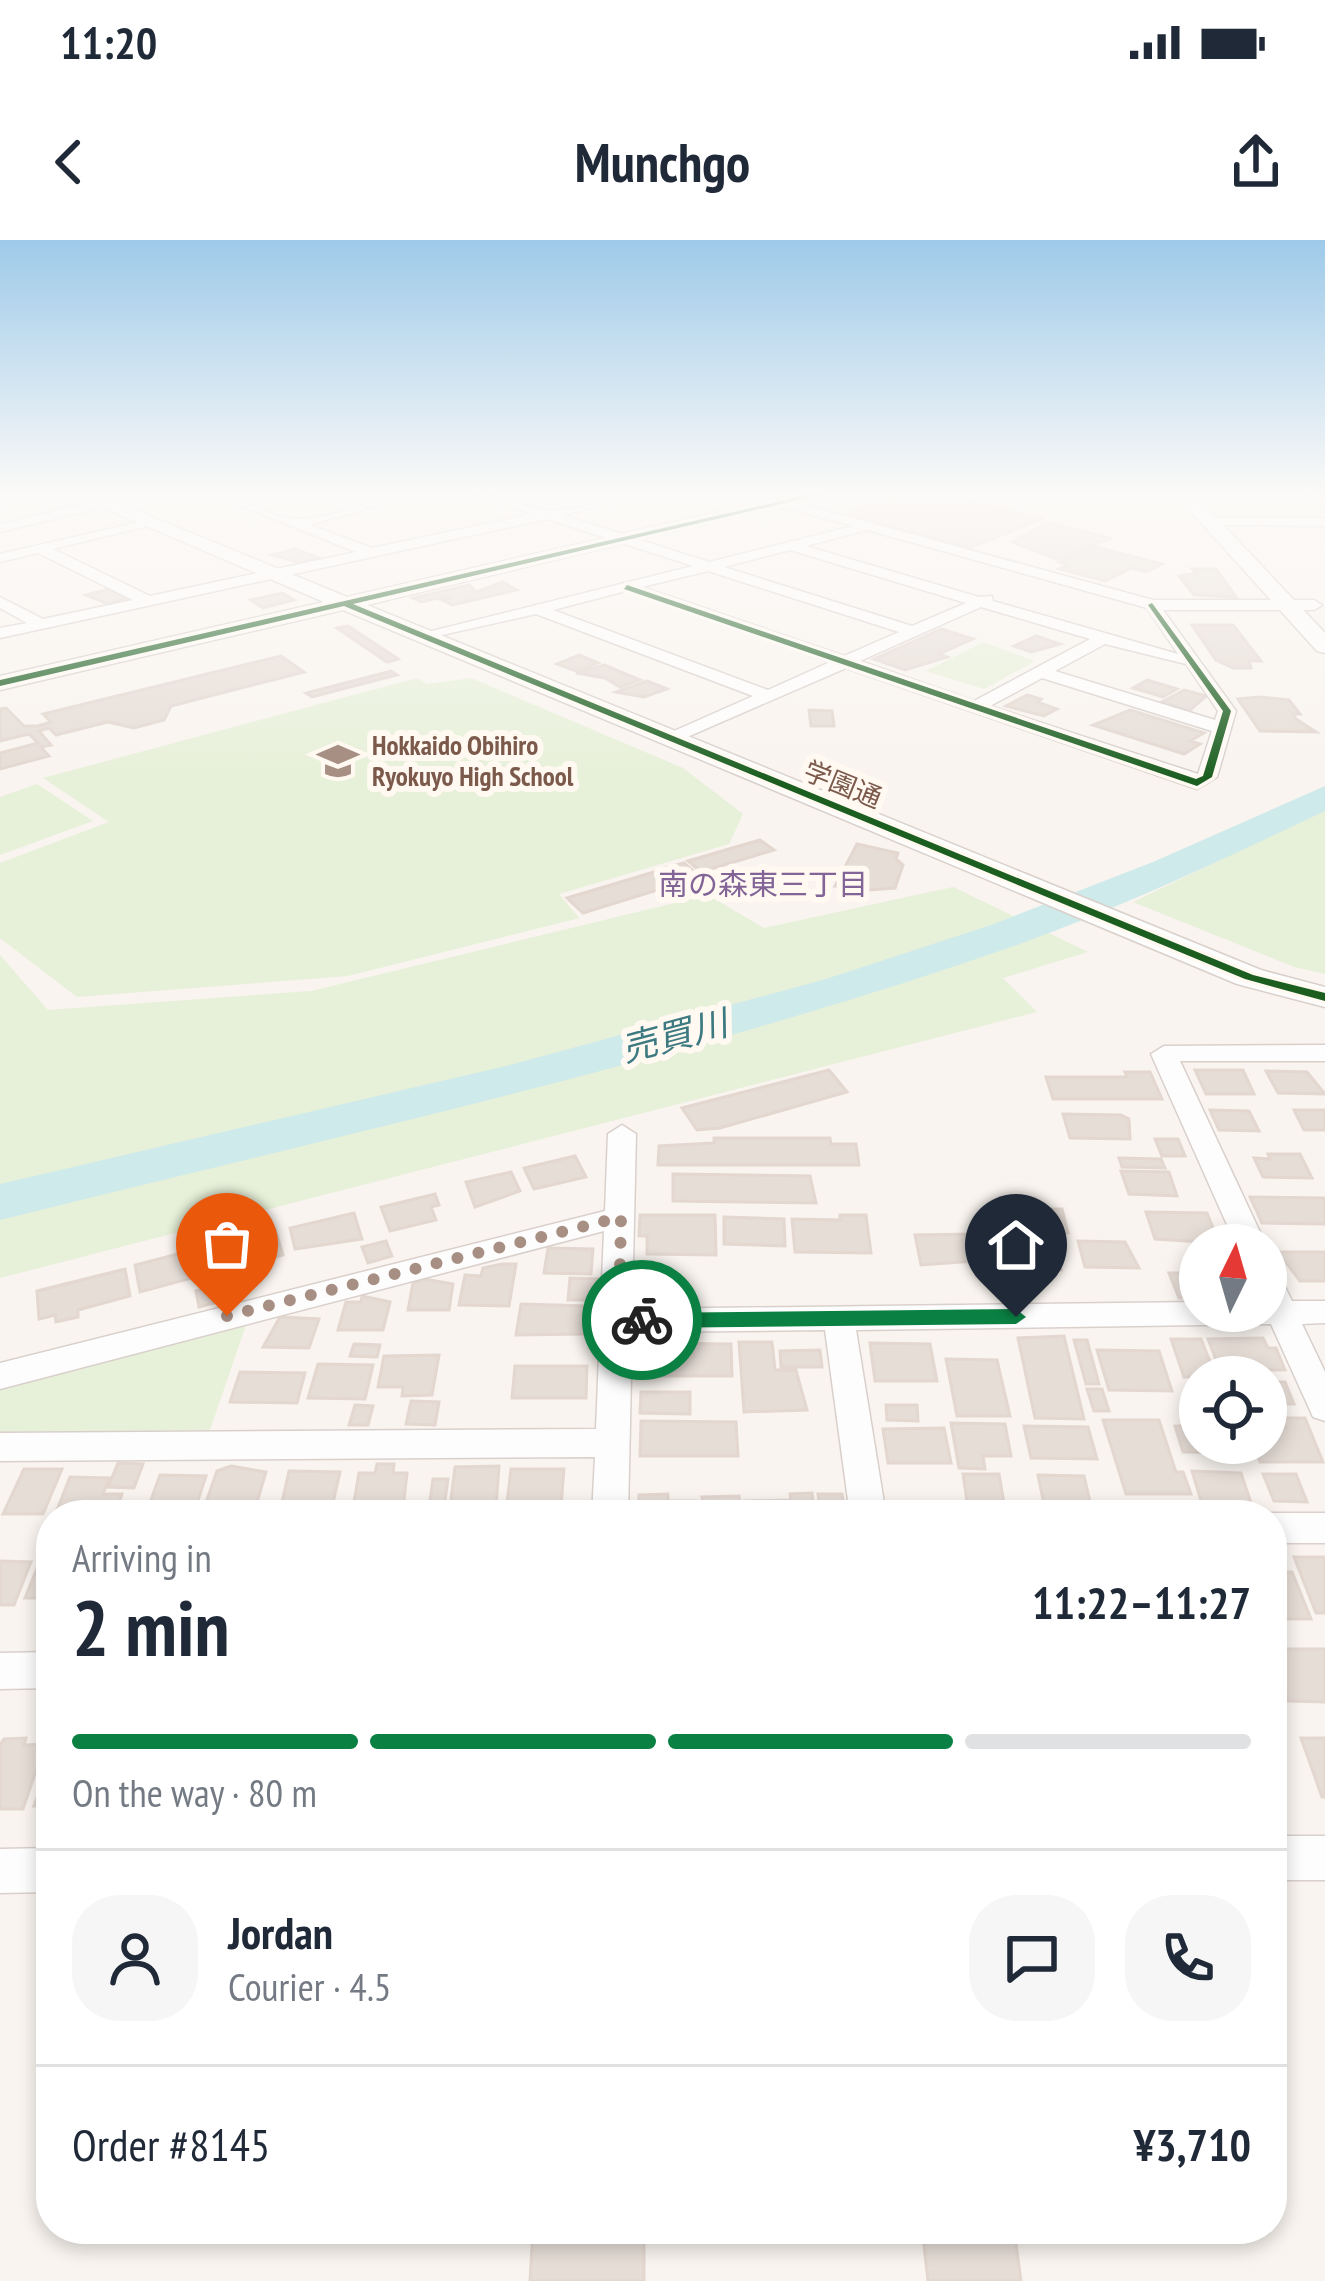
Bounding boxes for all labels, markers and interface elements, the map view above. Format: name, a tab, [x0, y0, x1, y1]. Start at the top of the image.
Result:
text: 11:20	[60, 13, 157, 71]
text: Munchgo	[575, 127, 750, 197]
icon: back	[36, 129, 102, 195]
icon: share	[1223, 129, 1289, 195]
place label: Hokkaido Obihiro Ryokuyo High School	[372, 728, 574, 793]
school or university icon: Hokkaido Obihiro Ryokuyo High School	[315, 738, 361, 784]
street label: 学園通	[799, 753, 887, 815]
district label: 南の森東三丁目	[658, 864, 868, 903]
water label: 売買川	[616, 997, 736, 1072]
pin	[176, 1193, 278, 1316]
pin	[965, 1194, 1067, 1317]
icon: bag	[194, 1211, 260, 1277]
icon: home	[983, 1212, 1049, 1278]
north arrow	[1179, 1224, 1287, 1332]
map controls	[1179, 1224, 1287, 1464]
courier	[582, 1260, 702, 1380]
icon: bike	[609, 1287, 675, 1353]
button: locate	[1179, 1356, 1287, 1464]
text: Arriving in	[72, 1532, 212, 1583]
text: 11:22–11:27	[1032, 1573, 1251, 1631]
text: 2 min	[72, 1577, 230, 1678]
text: On the way · 80 m	[72, 1767, 317, 1818]
button: person	[72, 1895, 198, 2021]
button: chat	[969, 1895, 1095, 2021]
button: phone	[1125, 1895, 1251, 2021]
text: Jordan	[228, 1903, 333, 1961]
text: Courier · 4.5	[228, 1961, 391, 2012]
text: Order #8145	[72, 2115, 270, 2173]
text: ¥3,710	[1134, 2115, 1251, 2173]

